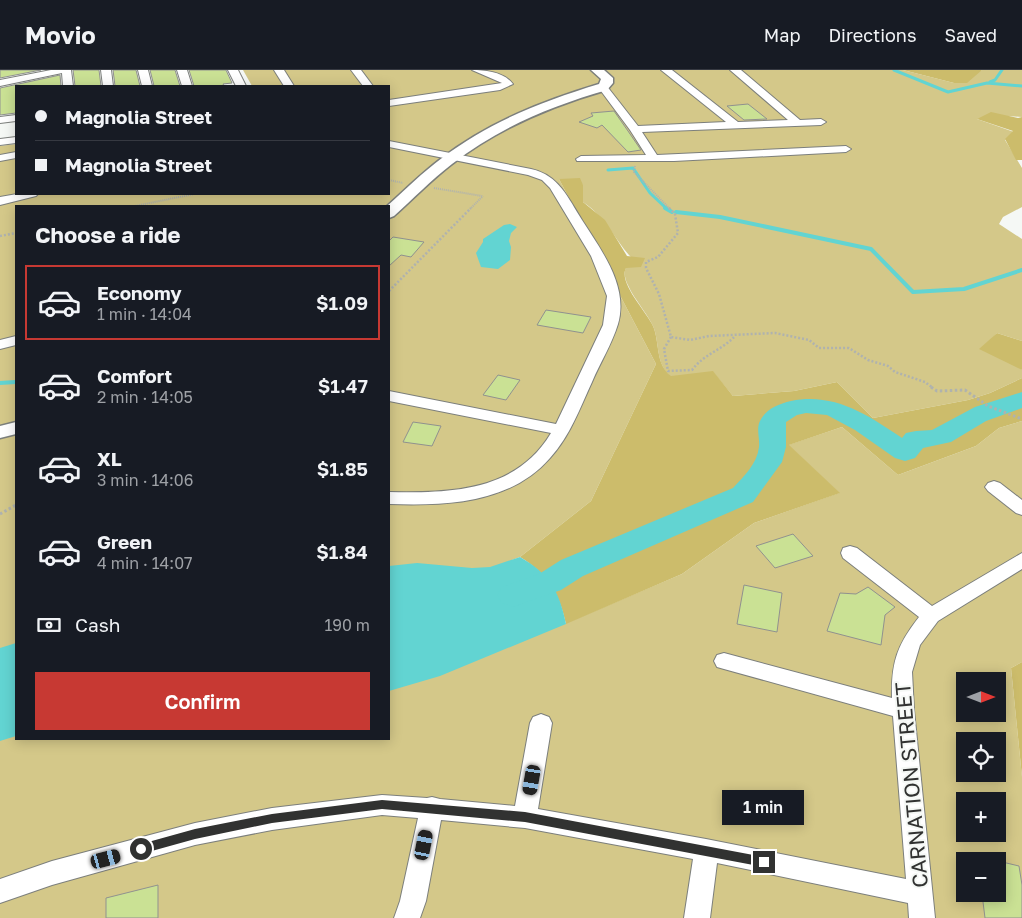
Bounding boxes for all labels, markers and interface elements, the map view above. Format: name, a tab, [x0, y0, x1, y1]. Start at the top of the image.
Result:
text: Movio	[25, 20, 96, 49]
text: Map	[764, 24, 800, 46]
text: Directions	[828, 24, 916, 46]
text: Saved	[944, 24, 997, 46]
text: Magnolia Street	[65, 105, 212, 128]
text: Magnolia Street	[65, 153, 212, 176]
text: Choose a ride	[35, 221, 181, 248]
icon: car	[37, 280, 82, 325]
text: Economy	[97, 281, 182, 304]
text: $1.09	[316, 291, 368, 314]
text: 1 min · 14:04	[97, 304, 192, 324]
icon: car	[37, 363, 82, 408]
text: Comfort	[97, 364, 172, 387]
text: $1.47	[318, 374, 368, 397]
text: 2 min · 14:05	[97, 387, 193, 407]
icon: car	[37, 446, 82, 491]
text: XL	[97, 447, 122, 470]
text: $1.85	[317, 457, 368, 480]
text: 3 min · 14:06	[97, 470, 193, 490]
icon: car	[37, 529, 82, 574]
text: Green	[97, 530, 152, 553]
text: $1.84	[316, 540, 368, 563]
text: 4 min · 14:07	[97, 553, 193, 573]
icon: cash	[35, 611, 63, 639]
text: Cash	[75, 613, 120, 636]
text: 190 m	[324, 615, 370, 635]
button: Confirm	[35, 672, 370, 730]
north arrow	[956, 672, 1006, 722]
map controls	[956, 672, 1006, 902]
street label: CARNATION STREET	[889, 681, 933, 889]
button: locate	[956, 732, 1006, 782]
car	[522, 764, 541, 796]
callout: 1 min	[723, 790, 805, 824]
button: +	[956, 792, 1006, 842]
text: 1 min	[743, 797, 783, 817]
car	[413, 829, 434, 861]
route start	[130, 838, 152, 860]
car	[89, 848, 122, 870]
route end	[753, 851, 775, 873]
button: −	[956, 852, 1006, 902]

